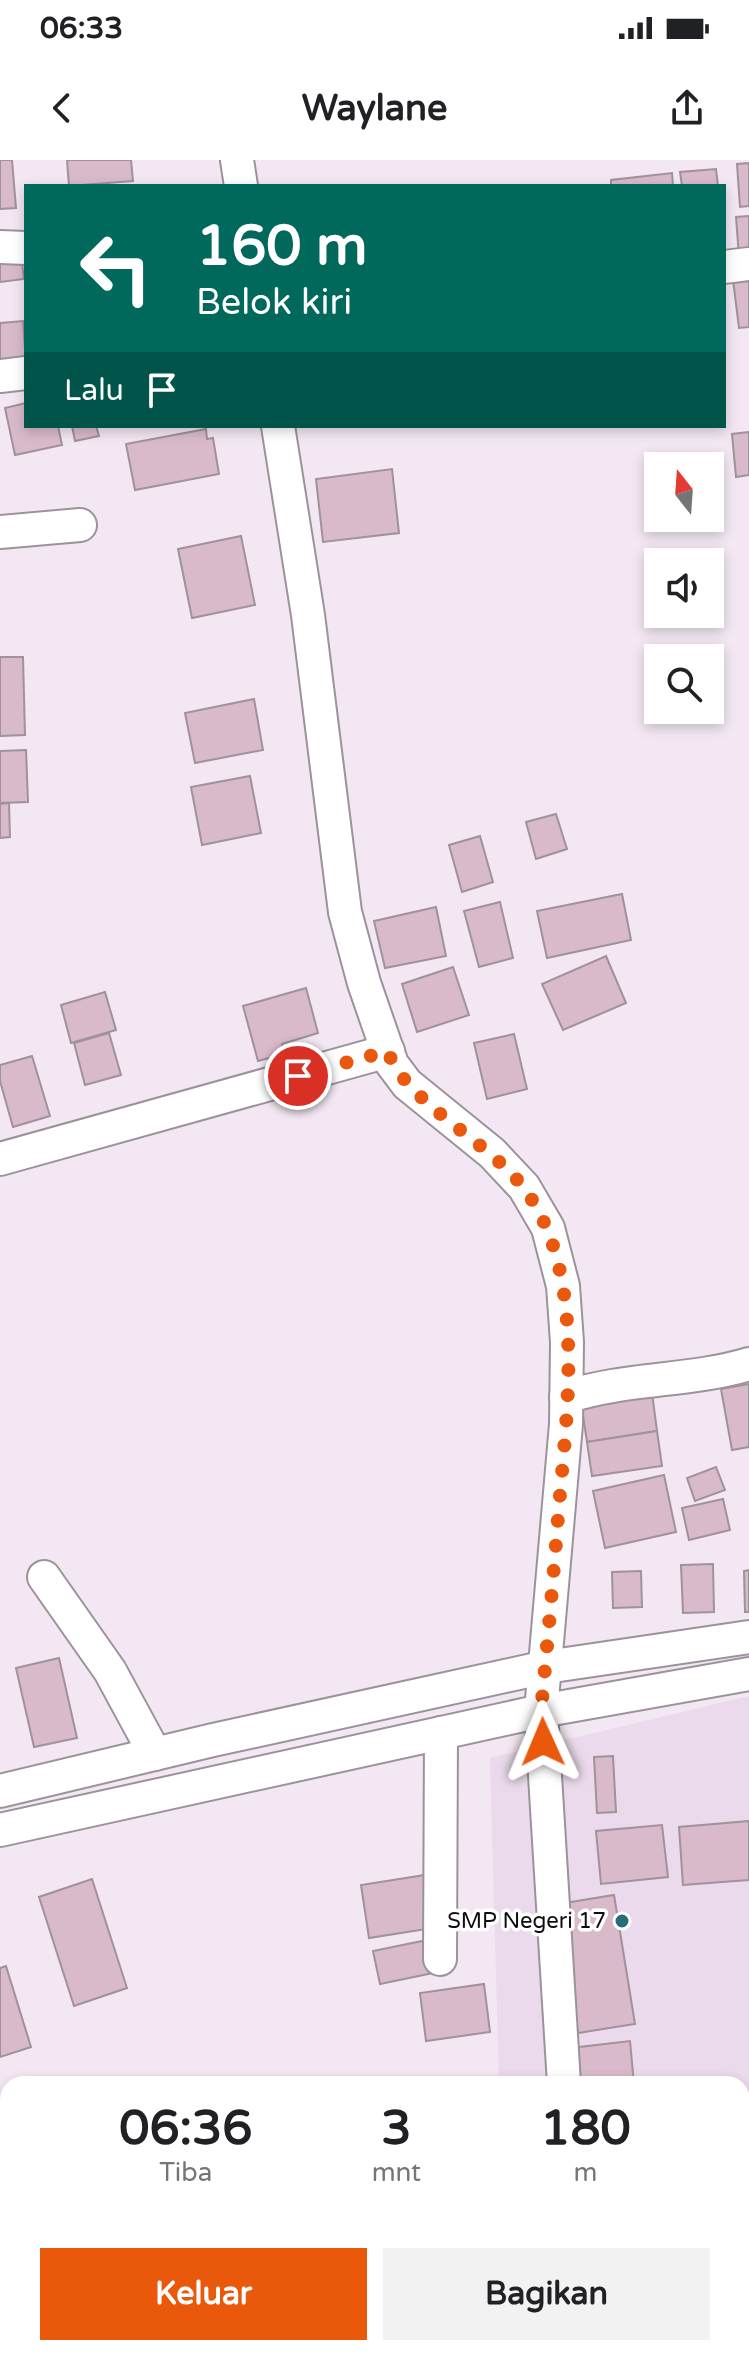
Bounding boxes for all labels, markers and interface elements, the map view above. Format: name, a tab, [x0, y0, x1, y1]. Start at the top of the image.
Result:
text: 06:33	[40, 10, 123, 47]
icon: back	[40, 86, 84, 130]
icon: share	[665, 86, 709, 130]
text: Waylane	[302, 87, 447, 130]
text: 160 m	[196, 213, 367, 280]
icon: left	[64, 216, 168, 320]
text: Belok kiri	[196, 281, 352, 324]
icon: arrive	[140, 368, 184, 412]
text: Lalu	[64, 372, 124, 409]
north arrow	[644, 452, 724, 532]
map controls	[644, 452, 724, 724]
button: sound	[644, 548, 724, 628]
button: search	[644, 644, 724, 724]
pin	[264, 1042, 332, 1110]
icon: arrive	[276, 1054, 320, 1098]
position arrow	[501, 1700, 585, 1784]
place label: SMP Negeri 17	[447, 1908, 606, 1934]
marker: SMP Negeri 17	[613, 1912, 631, 1930]
text: 06:36	[119, 2100, 252, 2158]
text: 3	[381, 2100, 411, 2158]
text: 180	[540, 2100, 631, 2158]
text: Tiba	[159, 2157, 212, 2188]
text: mnt	[372, 2157, 421, 2188]
text: m	[574, 2157, 597, 2188]
button: Keluar	[40, 2248, 367, 2340]
button: Bagikan	[383, 2248, 710, 2340]

